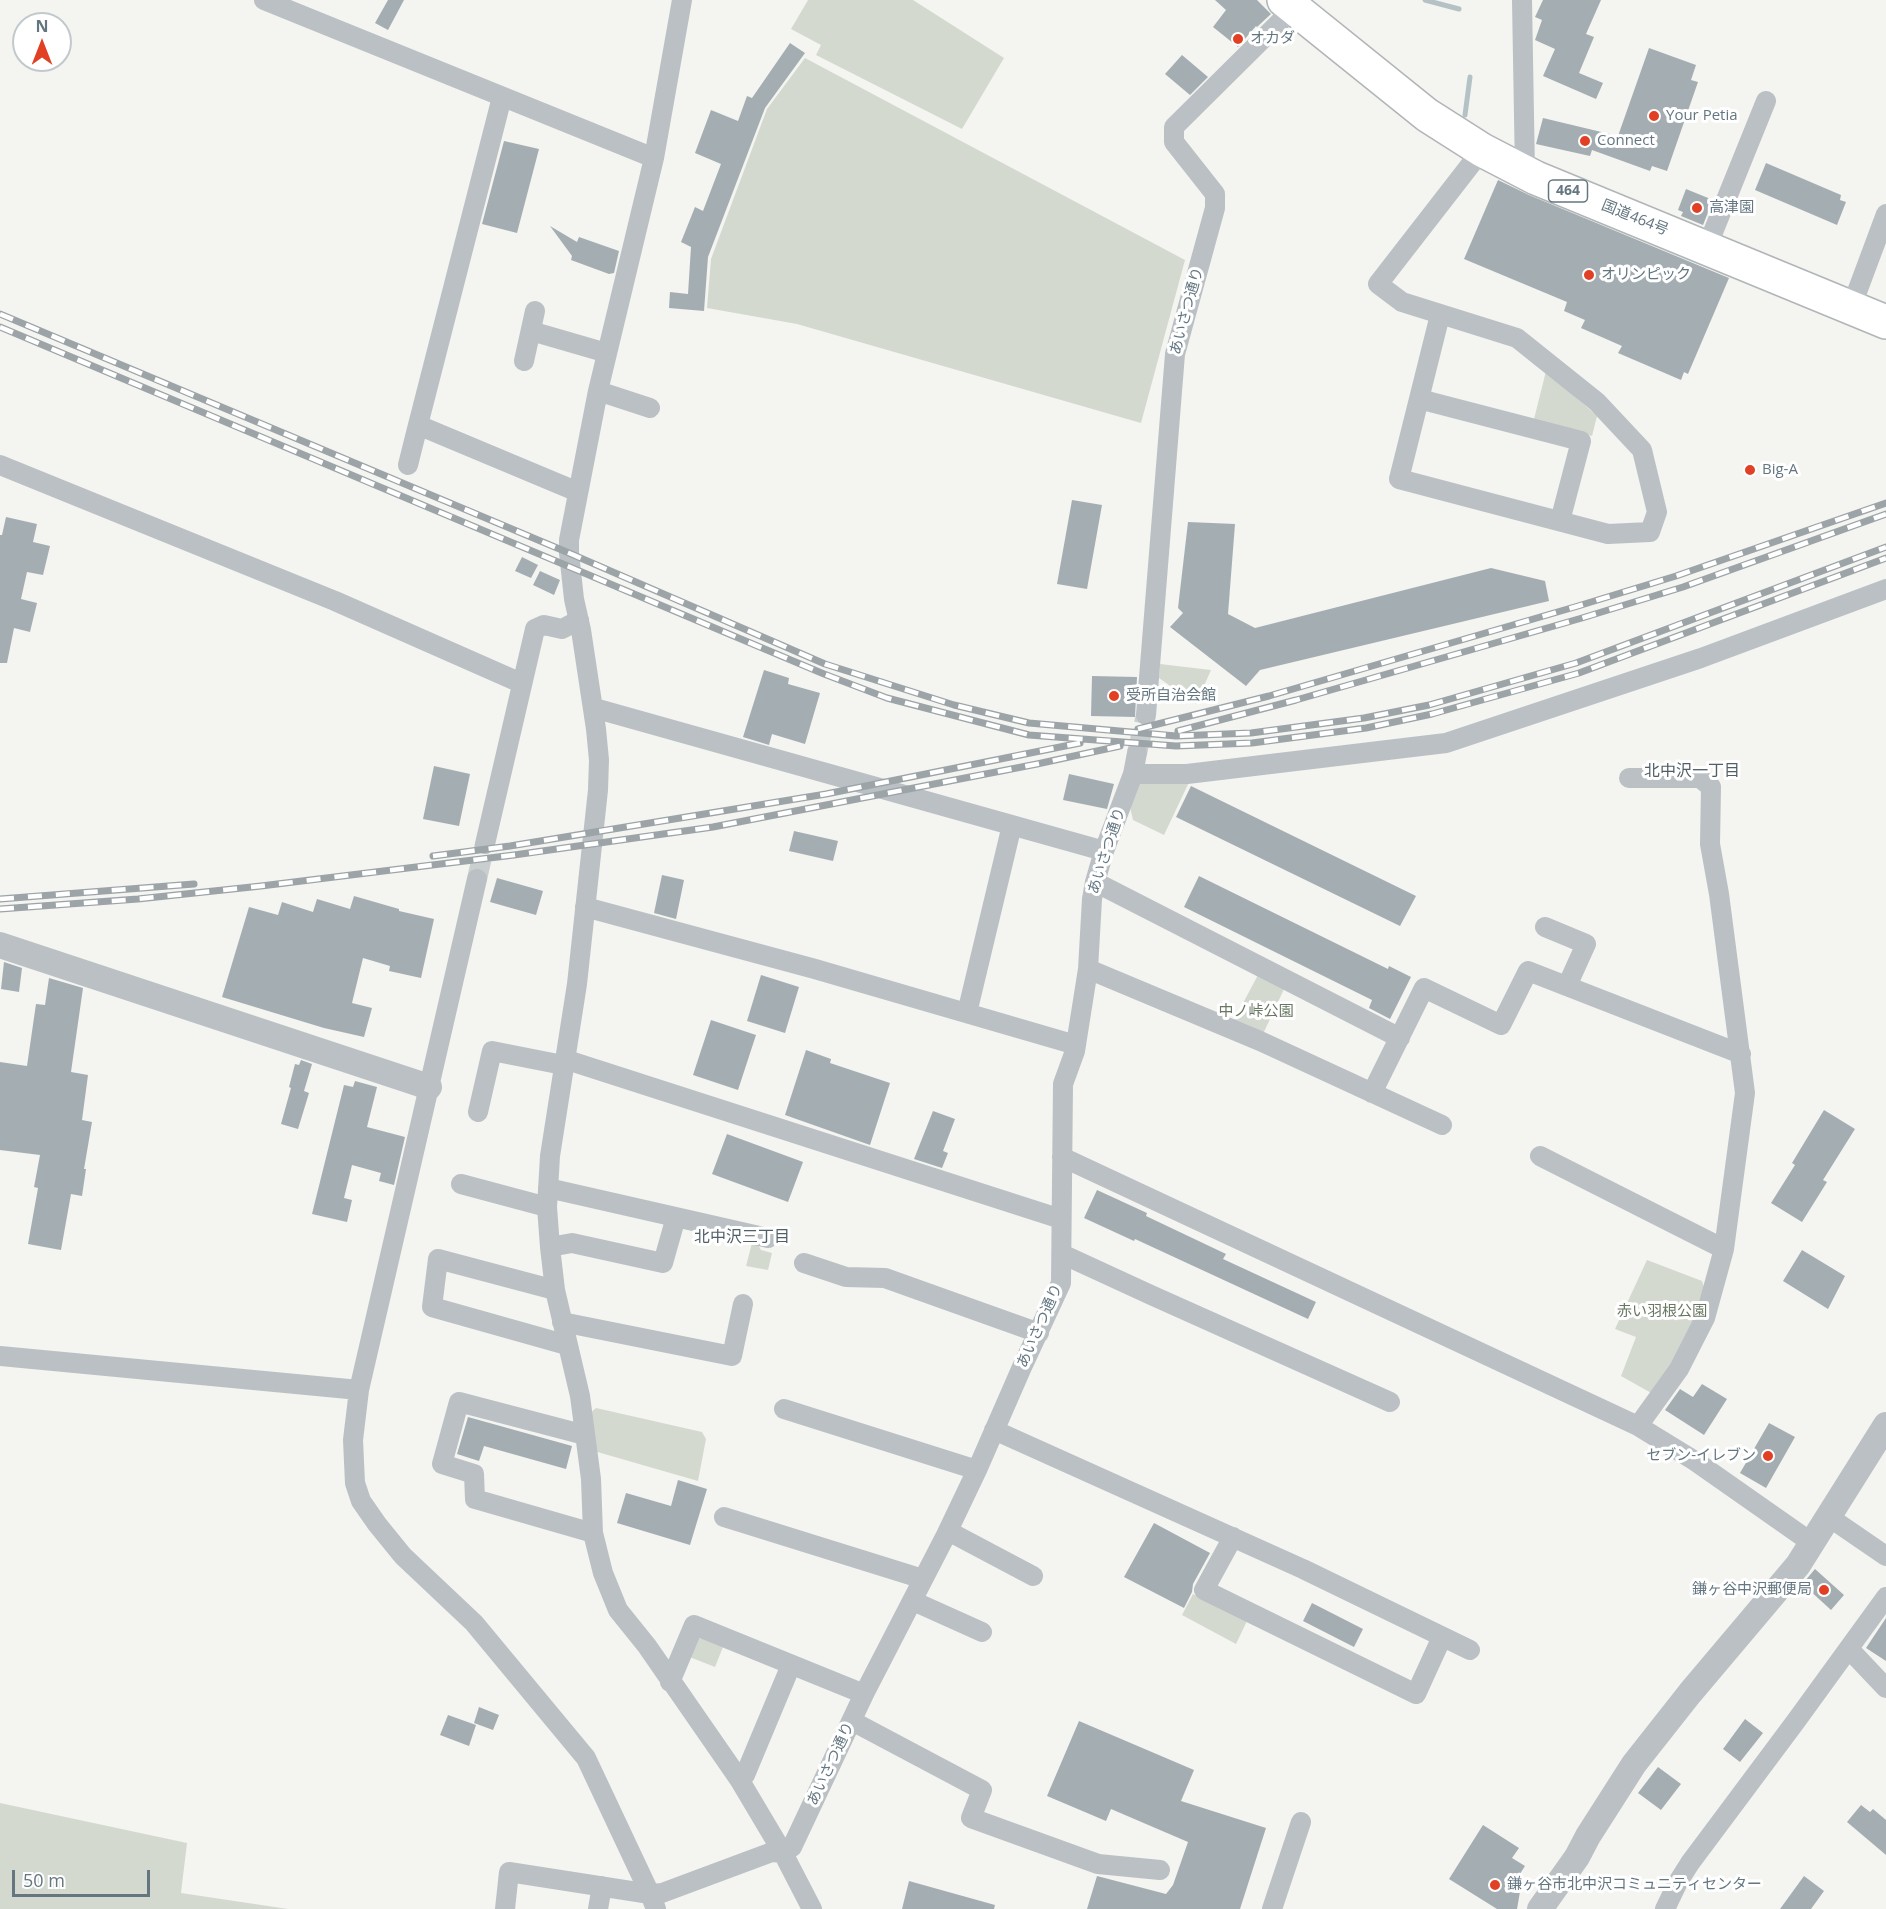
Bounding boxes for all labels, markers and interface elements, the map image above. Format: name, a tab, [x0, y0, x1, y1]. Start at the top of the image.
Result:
north arrow	[12, 12, 72, 72]
text: N	[35, 15, 49, 37]
place label: オカダ	[1250, 30, 1295, 48]
marker: オカダ	[1231, 32, 1245, 46]
place label: Your Petia	[1666, 107, 1738, 125]
marker: Your Petia	[1647, 109, 1661, 123]
place label: Connect	[1597, 132, 1655, 150]
marker: Connect	[1578, 134, 1592, 148]
road number: 464	[1548, 180, 1588, 202]
street label: 国道464号	[1599, 196, 1671, 240]
place label: 高津園	[1709, 199, 1754, 217]
marker: 高津園	[1690, 201, 1704, 215]
street label: あいさつ通り	[1167, 265, 1207, 357]
place label: オリンピック	[1601, 266, 1691, 284]
marker: オリンピック	[1582, 268, 1596, 282]
place label: Big-A	[1762, 461, 1798, 479]
marker: Big-A	[1743, 463, 1757, 477]
place label: 受所自治会館	[1126, 687, 1216, 705]
marker: 受所自治会館	[1107, 689, 1121, 703]
district label: 北中沢一丁目	[1644, 761, 1740, 781]
street label: あいさつ通り	[1085, 805, 1129, 897]
park label: 中ノ峠公園	[1219, 1003, 1293, 1021]
district label: 北中沢三丁目	[694, 1227, 790, 1247]
street label: あいさつ通り	[1013, 1281, 1067, 1371]
park label: 赤い羽根公園	[1617, 1303, 1707, 1321]
place label: セブン-イレブン	[1646, 1447, 1756, 1465]
marker: セブン-イレブン	[1761, 1449, 1775, 1463]
place label: 鎌ヶ谷中沢郵便局	[1692, 1581, 1812, 1599]
marker: 鎌ヶ谷中沢郵便局	[1817, 1583, 1831, 1597]
street label: あいさつ通り	[804, 1719, 858, 1809]
scale bar	[15, 1858, 153, 1896]
text: 50 m	[23, 1868, 65, 1892]
place label: 鎌ヶ谷市北中沢コミュニティセンター	[1507, 1876, 1762, 1894]
marker: 鎌ヶ谷市北中沢コミュニティセンター	[1488, 1878, 1502, 1892]

